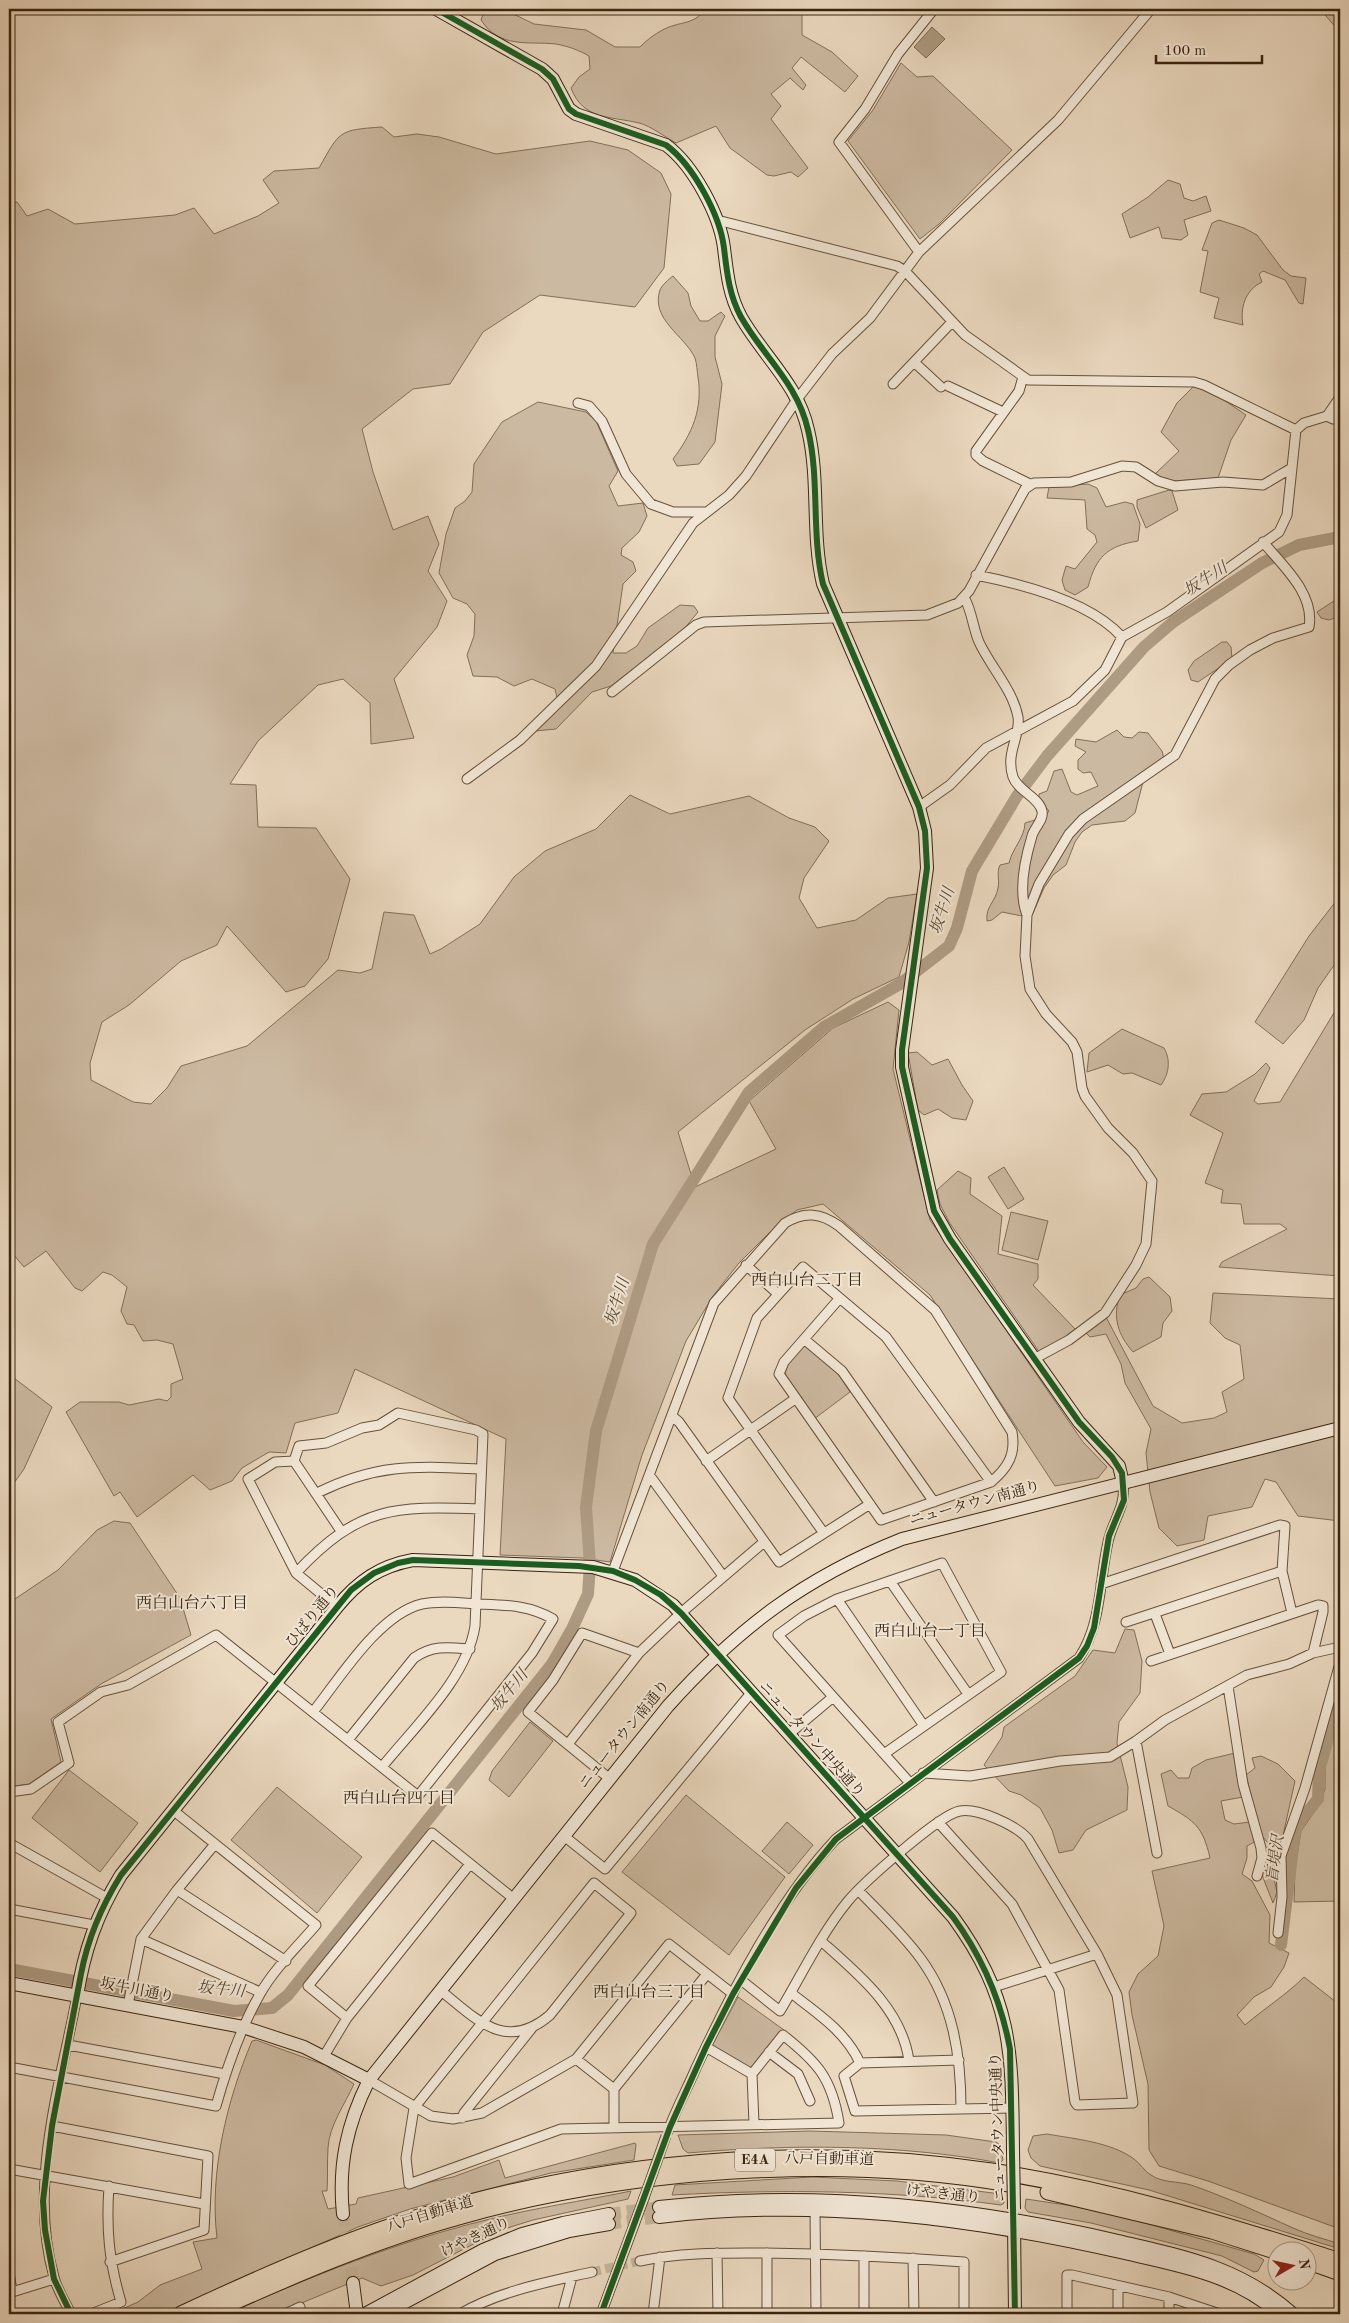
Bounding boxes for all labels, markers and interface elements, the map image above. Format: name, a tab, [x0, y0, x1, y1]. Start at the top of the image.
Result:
scale bar	[1156, 32, 1263, 64]
text: 100 m	[1164, 44, 1206, 59]
water label: 坂牛川	[1180, 557, 1232, 600]
water label: 坂牛川	[926, 883, 959, 936]
district label: 西白山台二丁目	[751, 1271, 863, 1289]
water label: 坂牛川	[601, 1274, 633, 1327]
street label: ニュータウン南通り	[907, 1477, 1042, 1529]
street label: ひばり通り	[282, 1582, 342, 1651]
district label: 西白山台六丁目	[136, 1594, 248, 1612]
district label: 西白山台一丁目	[874, 1622, 986, 1640]
water label: 坂牛川	[487, 1665, 533, 1715]
street label: ニュータウン南通り	[575, 1677, 673, 1792]
street label: ニュータウン中央通り	[755, 1678, 868, 1801]
district label: 西白山台四丁目	[343, 1789, 455, 1807]
water label: 盲堤沢	[1263, 1832, 1288, 1884]
street label: 坂牛川通り	[99, 1975, 176, 2006]
water label: 坂牛川	[196, 1978, 248, 2001]
district label: 西白山台三丁目	[593, 1983, 705, 2001]
street label: ニュータウン中央通り	[987, 2052, 1009, 2202]
road number: E4A	[735, 2148, 775, 2172]
street label: 八戸自動車道	[784, 2150, 874, 2168]
street label: けやき通り	[905, 2182, 981, 2206]
street label: 八戸自動車道	[384, 2193, 475, 2235]
street label: けやき通り	[438, 2214, 513, 2261]
north arrow	[1266, 2240, 1316, 2290]
text: N	[1296, 2258, 1312, 2271]

